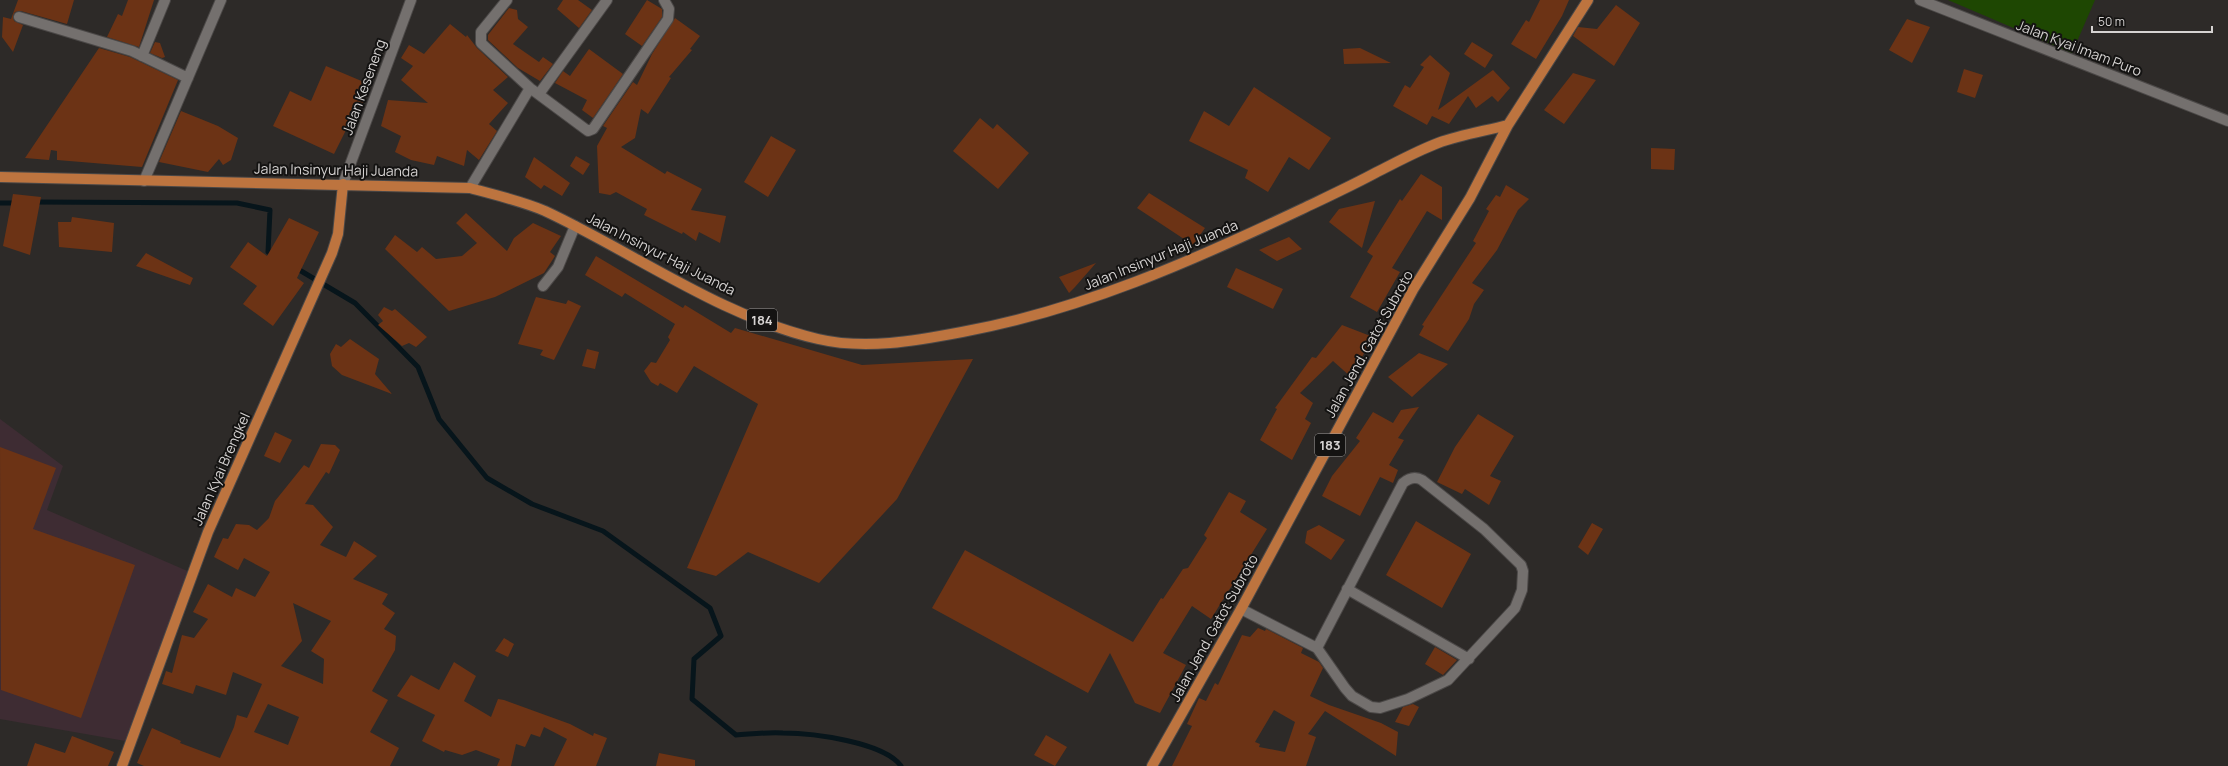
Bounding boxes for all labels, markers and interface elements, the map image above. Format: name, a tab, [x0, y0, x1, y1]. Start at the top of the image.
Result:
scale bar	[2092, 8, 2212, 34]
text: 50 m	[2098, 13, 2125, 30]
street label: Jalan Kyai Imam Puro	[2014, 15, 2144, 80]
street label: Jalan Keseneng	[337, 36, 390, 137]
street label: Jalan Insinyur Haji Juanda	[254, 159, 418, 180]
street label: Jalan Insinyur Haji Juanda	[584, 208, 739, 299]
street label: Jalan Insinyur Haji Juanda	[1081, 215, 1240, 294]
street label: Jalan Jend. Gatot Subroto	[1320, 267, 1417, 421]
road number: 184	[747, 309, 777, 331]
street label: Jalan Kyai Brengkel	[187, 409, 254, 528]
road number: 183	[1315, 434, 1345, 456]
street label: Jalan Jend. Gatot Subroto	[1165, 551, 1262, 705]

